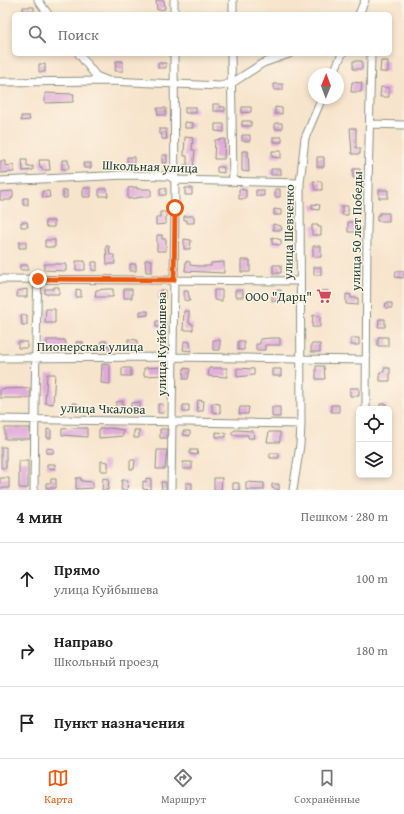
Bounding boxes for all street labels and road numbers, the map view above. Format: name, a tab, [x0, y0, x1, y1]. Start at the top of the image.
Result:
street label: Школьная улица	[102, 155, 199, 178]
street label: улица 50 лет Победы	[346, 171, 367, 292]
street label: улица Шевченко	[278, 184, 299, 281]
street label: улица Куйбышева	[152, 291, 171, 397]
street label: Пионерская улица	[37, 337, 144, 356]
street label: улица Чкалова	[59, 398, 147, 419]

